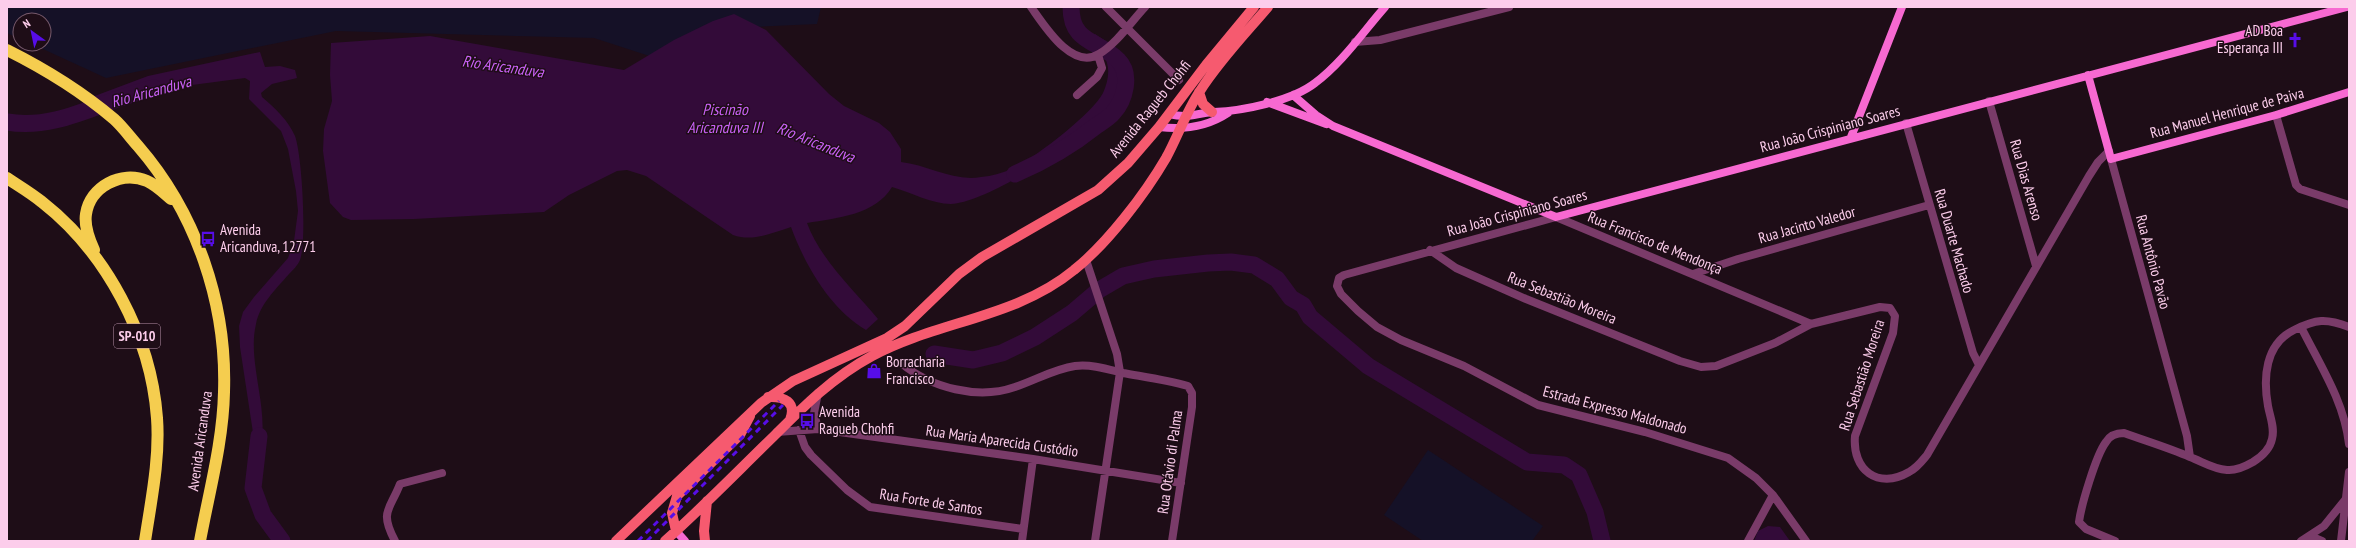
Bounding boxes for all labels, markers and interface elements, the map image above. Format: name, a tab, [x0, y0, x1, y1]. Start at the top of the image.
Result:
north arrow	[12, 12, 52, 52]
text: N	[20, 16, 33, 31]
place label: AD Boa Esperança III	[2217, 21, 2283, 57]
church icon: AD Boa Esperança III	[2286, 31, 2304, 49]
water label: Rio Aricanduva	[461, 50, 547, 82]
street label: Avenida Ragueb Chohfi	[1105, 56, 1195, 161]
water label: Rio Aricanduva	[109, 70, 195, 111]
street label: Rua Manuel Henrique de Paiva	[2148, 83, 2306, 142]
water label: Piscinão Aricanduva III	[687, 99, 765, 137]
street label: Rua João Crispiniano Soares	[1758, 101, 1902, 156]
water label: Rio Aricanduva	[774, 117, 859, 167]
street label: Rua Dias Arenso	[2006, 137, 2047, 223]
street label: Rua João Crispiniano Soares	[1445, 185, 1589, 240]
street label: Rua Duarte Machado	[1931, 187, 1978, 295]
street label: Rua Jacinto Valedor	[1756, 201, 1858, 247]
street label: Rua Francisco de Mendonça	[1585, 207, 1725, 278]
street label: Rua Antônio Pavão	[2132, 213, 2175, 311]
place label: Avenida Aricanduva, 12771	[220, 220, 316, 256]
bus stop icon: Avenida Aricanduva, 12771	[199, 230, 217, 248]
street label: Rua Sebastião Moreira	[1505, 267, 1619, 328]
street label: Rua Sebastião Moreira	[1835, 317, 1888, 433]
road number: SP-010	[114, 324, 160, 348]
place label: Borracharia Francisco	[886, 352, 945, 388]
shop icon: Borracharia Francisco	[865, 362, 883, 380]
street label: Estrada Expresso Maldonado	[1541, 381, 1689, 438]
street label: Avenida Aricanduva	[183, 390, 216, 492]
place label: Avenida Ragueb Chohfi	[819, 402, 894, 438]
street label: Rua Otávio di Palma	[1153, 409, 1186, 515]
bus stop icon: Avenida Ragueb Chohfi	[798, 412, 816, 430]
street label: Rua Maria Aparecida Custódio	[925, 420, 1079, 461]
street label: Rua Forte de Santos	[878, 484, 984, 519]

